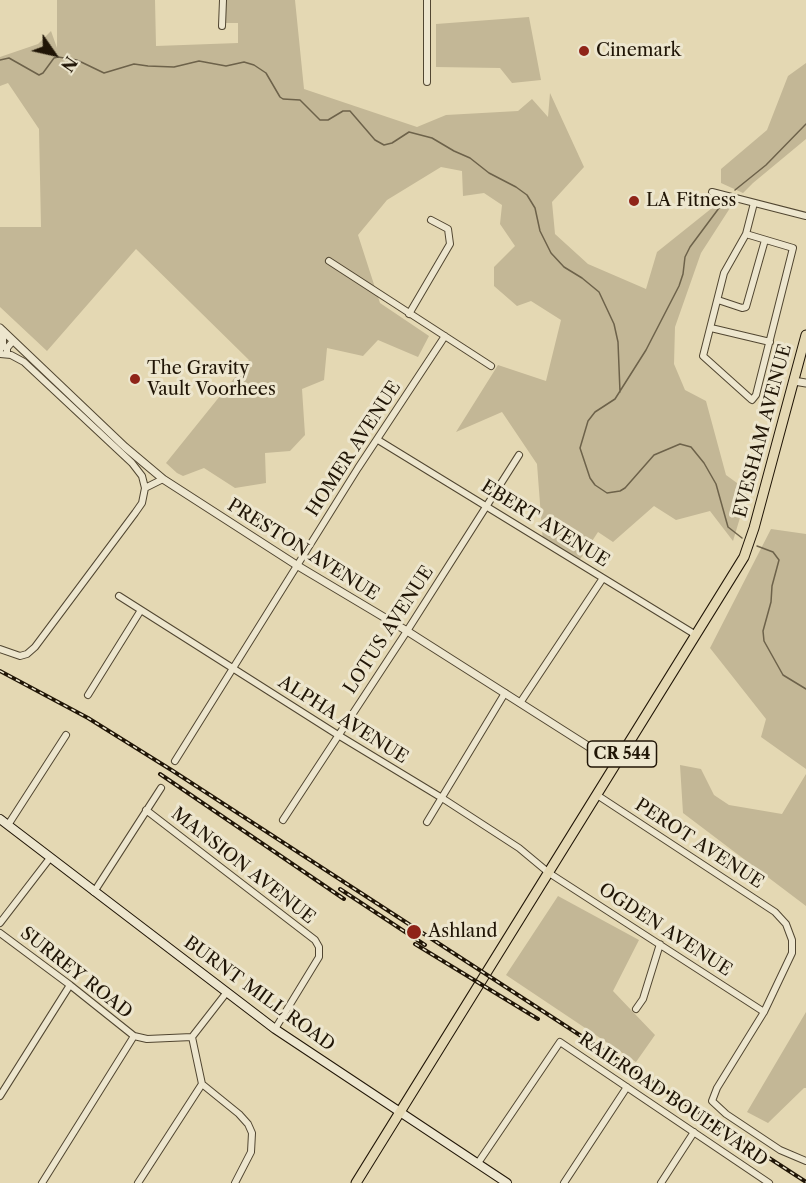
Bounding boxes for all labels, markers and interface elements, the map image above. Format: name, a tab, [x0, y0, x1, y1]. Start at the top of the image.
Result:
north arrow	[24, 24, 84, 84]
place label: Cinemark	[596, 40, 681, 62]
marker: Cinemark	[577, 44, 591, 58]
text: N	[57, 53, 81, 75]
place label: LA Fitness	[646, 190, 736, 212]
marker: LA Fitness	[627, 194, 641, 208]
street label: EVESHAM AVENUE	[729, 342, 797, 520]
place label: The Gravity Vault Voorhees	[147, 358, 276, 400]
marker: The Gravity Vault Voorhees	[128, 372, 142, 386]
street label: HOMER AVENUE	[302, 377, 406, 521]
street label: EBERT AVENUE	[477, 476, 613, 572]
street label: PRESTON AVENUE	[223, 495, 383, 605]
street label: LOTUS AVENUE	[340, 562, 438, 698]
street label: ALPHA AVENUE	[274, 671, 412, 769]
road number: CR 544	[588, 741, 656, 767]
street label: PEROT AVENUE	[631, 794, 767, 894]
street label: MANSION AVENUE	[167, 803, 319, 929]
street label: OGDEN AVENUE	[594, 879, 736, 981]
place label: Ashland	[428, 921, 498, 943]
street label: SURREY ROAD	[16, 923, 136, 1023]
marker: Ashland	[405, 923, 423, 941]
street label: BURNT MILL ROAD	[179, 932, 339, 1056]
street label: RAILROAD BOULEVARD	[574, 1029, 772, 1171]

